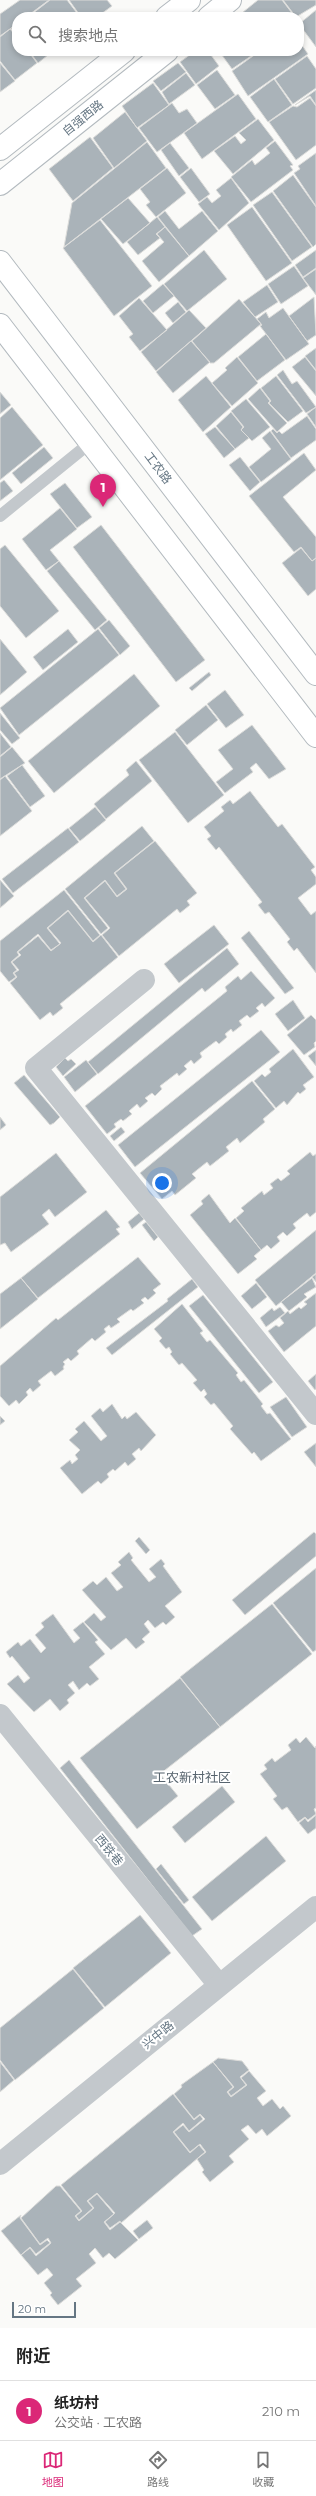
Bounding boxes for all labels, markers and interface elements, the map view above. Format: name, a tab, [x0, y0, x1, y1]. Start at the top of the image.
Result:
search box	[12, 12, 304, 56]
icon: search	[26, 23, 48, 45]
text: 搜索地点	[58, 26, 118, 45]
street label: 自强西路	[59, 97, 106, 139]
street label: 工农路	[142, 449, 175, 487]
pin: 1	[90, 474, 116, 507]
your location	[152, 1173, 172, 1193]
district label: 工农新村社区	[153, 1769, 231, 1785]
street label: 西铁巷	[92, 1831, 127, 1868]
street label: 兴中路	[139, 2017, 176, 2052]
scale bar	[12, 2300, 76, 2319]
text: 20 m	[18, 2302, 46, 2316]
text: 附近	[16, 2346, 50, 2366]
text: 纸坊村	[54, 2393, 99, 2412]
text: 1	[26, 2403, 32, 2419]
text: 210 m	[262, 2403, 300, 2419]
text: 公交站 · 工农路	[54, 2414, 142, 2430]
tab: 地图	[42, 2449, 64, 2489]
tab: 路线	[147, 2449, 169, 2489]
tab: 收藏	[252, 2449, 274, 2489]

